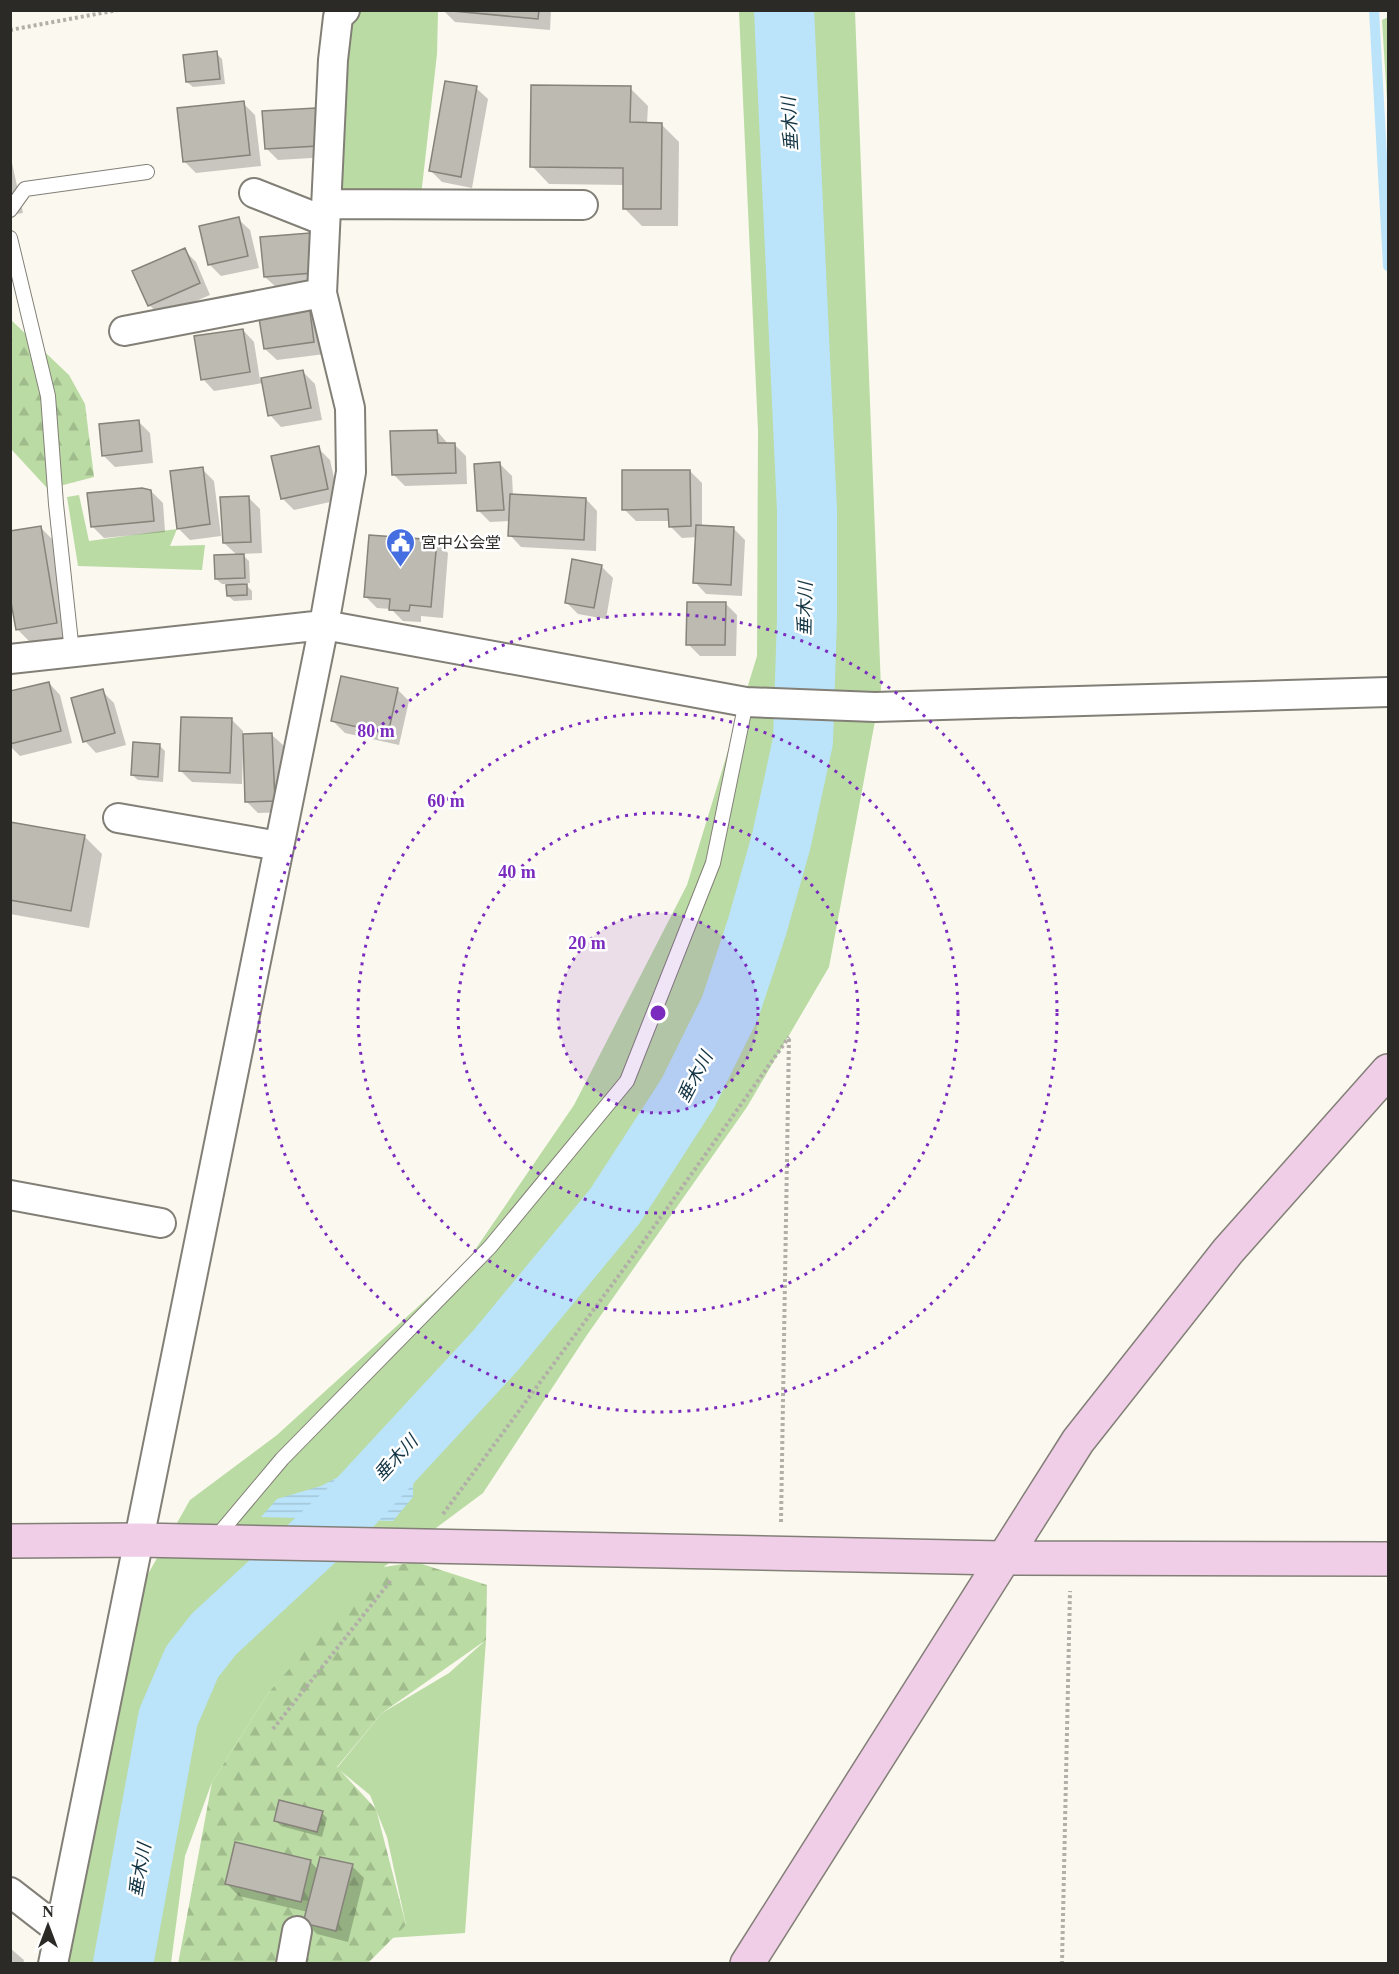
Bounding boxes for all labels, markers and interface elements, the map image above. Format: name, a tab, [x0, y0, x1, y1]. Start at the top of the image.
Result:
water label: 垂木川	[778, 95, 801, 151]
public building icon: 宮中公会堂	[384, 526, 416, 568]
place label: 宮中公会堂	[421, 534, 501, 551]
water label: 垂木川	[795, 580, 816, 636]
text: 80 m	[357, 721, 395, 741]
text: 60 m	[427, 791, 465, 811]
text: 40 m	[498, 862, 536, 882]
text: 20 m	[568, 933, 606, 953]
centre of rings	[648, 1003, 668, 1023]
water label: 垂木川	[673, 1047, 717, 1106]
water label: 垂木川	[370, 1430, 423, 1485]
water label: 垂木川	[125, 1840, 155, 1898]
north arrow	[18, 1896, 78, 1956]
text: N	[42, 1903, 54, 1920]

